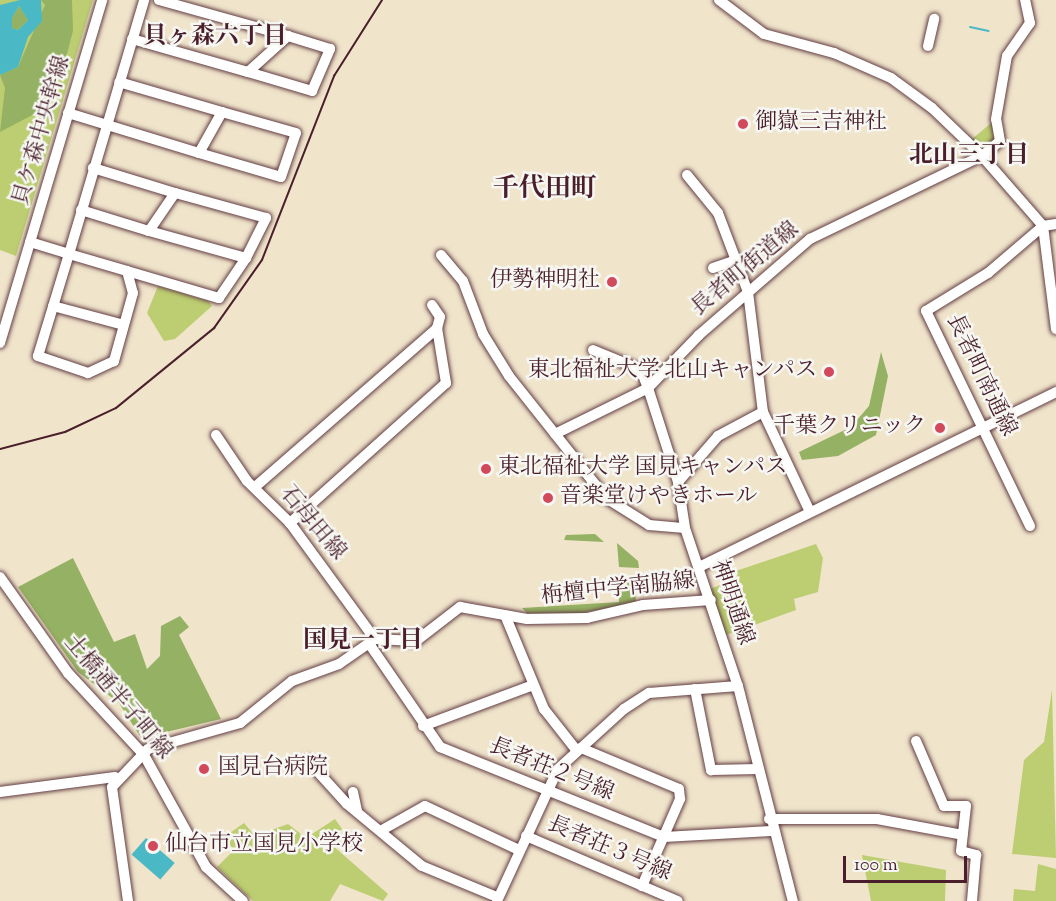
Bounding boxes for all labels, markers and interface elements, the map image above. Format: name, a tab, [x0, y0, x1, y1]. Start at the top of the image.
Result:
district label: 貝ヶ森六丁目	[143, 24, 287, 52]
street label: 貝ケ森中央幹線	[9, 53, 77, 209]
place label: 御嶽三吉神社	[755, 111, 887, 137]
marker: 御嶽三吉神社	[736, 117, 750, 131]
district label: 北山三丁目	[909, 143, 1029, 171]
district label: 千代田町	[493, 174, 597, 206]
street label: 長者町街道線	[687, 217, 805, 323]
place label: 伊勢神明社	[490, 269, 600, 295]
marker: 伊勢神明社	[605, 275, 619, 289]
street label: 長者町南通線	[939, 311, 1021, 441]
place label: 東北福祉大学 北山キャンパス	[526, 359, 817, 385]
marker: 東北福祉大学 北山キャンパス	[822, 365, 836, 379]
place label: 千葉クリニック	[772, 415, 926, 441]
marker: 千葉クリニック	[931, 419, 949, 437]
place label: 東北福祉大学 国見キャンパス	[498, 456, 789, 482]
marker: 東北福祉大学 国見キャンパス	[479, 462, 493, 476]
street label: 石母田線	[274, 482, 350, 566]
place label: 音楽堂けやきホール	[560, 485, 758, 511]
marker: 音楽堂けやきホール	[541, 491, 555, 505]
street label: 神明通線	[704, 557, 758, 649]
street label: 栴檀中学南脇線	[540, 569, 696, 611]
district label: 国見一丁目	[303, 628, 423, 656]
street label: 土橋通半子町線	[57, 631, 177, 765]
street label: 長者荘２号線	[485, 734, 617, 808]
place label: 国見台病院	[218, 756, 328, 782]
marker: 国見台病院	[195, 760, 213, 778]
street label: 長者荘３号線	[543, 812, 675, 888]
place label: 仙台市立国見小学校	[165, 833, 363, 859]
marker: 仙台市立国見小学校	[146, 839, 160, 853]
scale bar	[846, 844, 970, 882]
text: 100 m	[854, 853, 898, 879]

